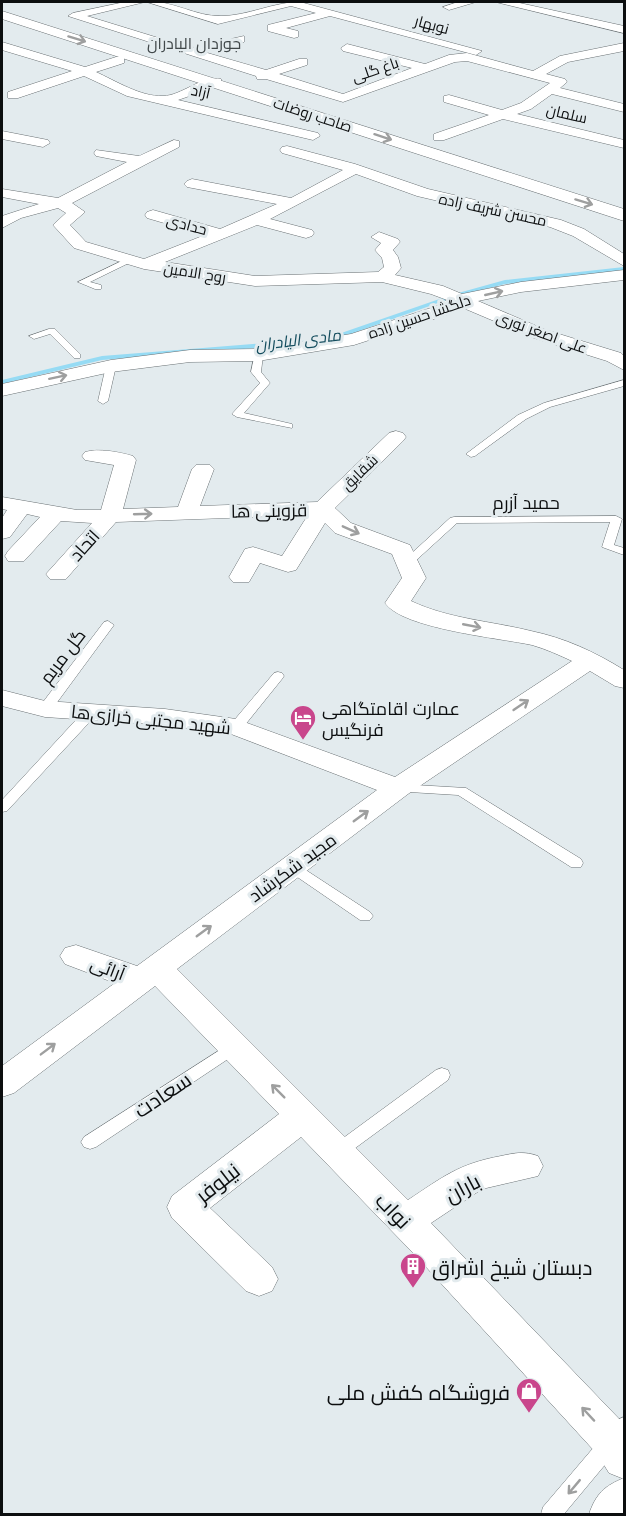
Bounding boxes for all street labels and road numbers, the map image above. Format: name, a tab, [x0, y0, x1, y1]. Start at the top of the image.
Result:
street label: نوبهار	[411, 11, 451, 39]
street label: باغ گلی	[349, 53, 402, 88]
street label: آزاد	[189, 80, 212, 103]
street label: صاحب روضات	[271, 93, 355, 136]
street label: سلمان	[544, 100, 589, 128]
street label: محسن شریف زاده	[437, 189, 549, 231]
street label: حدادی	[164, 210, 209, 240]
street label: روح الامین	[162, 258, 227, 289]
street label: دلگشا حسین زاده	[365, 290, 473, 344]
street label: علی اصغر نوری	[494, 307, 590, 359]
street label: شقایق	[337, 450, 382, 495]
street label: حمید آزرم	[492, 491, 560, 515]
street label: قزوینی ها	[231, 498, 307, 523]
street label: اتحاد	[64, 525, 104, 565]
street label: گل مریم	[34, 624, 91, 689]
street label: شهید مجتبی خرازی‌ها	[70, 700, 232, 739]
street label: مجید شکرشاد	[244, 828, 341, 907]
street label: آرائی	[87, 951, 128, 986]
street label: سعادت	[129, 1066, 195, 1122]
street label: نیلوفر	[189, 1157, 245, 1208]
street label: باران	[440, 1167, 485, 1208]
street label: نواب	[370, 1187, 417, 1234]

